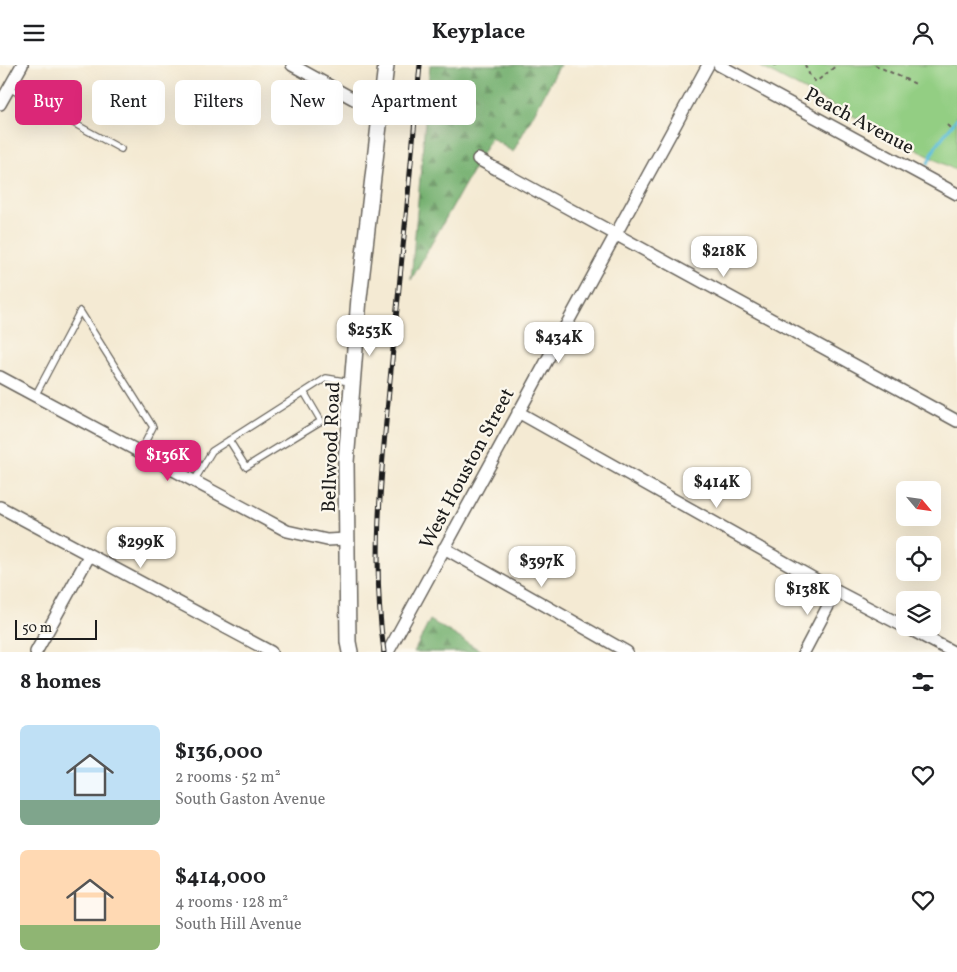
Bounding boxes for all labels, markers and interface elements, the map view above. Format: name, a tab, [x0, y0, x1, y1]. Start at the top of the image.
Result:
text: Keyplace	[432, 17, 525, 48]
icon: menu	[20, 19, 48, 47]
icon: person	[909, 19, 937, 47]
chip: Buy	[15, 80, 82, 125]
chip: Rent	[92, 80, 165, 125]
chip: Filters	[175, 80, 261, 125]
chip: New	[271, 80, 343, 125]
chip: Apartment	[353, 80, 476, 125]
street label: Peach Avenue	[799, 81, 919, 162]
pin: $218K	[689, 235, 759, 278]
text: $218K	[702, 241, 746, 263]
pin: $253K	[335, 315, 405, 357]
text: $253K	[348, 320, 392, 342]
pin: $434K	[524, 321, 594, 364]
text: $434K	[535, 327, 583, 349]
street label: Bellwood Road	[316, 381, 348, 513]
street label: West Houston Street	[413, 383, 522, 554]
pin: $136K	[133, 439, 203, 482]
text: $136K	[146, 445, 190, 467]
pin: $414K	[682, 467, 752, 509]
text: $414K	[694, 472, 740, 494]
north arrow	[896, 481, 941, 526]
map controls	[896, 481, 941, 636]
pin: $299K	[106, 527, 176, 569]
text: $299K	[118, 532, 164, 554]
button: locate	[896, 536, 941, 581]
pin: $397K	[507, 545, 577, 588]
text: $397K	[520, 551, 564, 573]
pin: $138K	[773, 573, 843, 616]
text: $138K	[786, 579, 830, 601]
button: layers	[896, 591, 941, 636]
scale bar	[15, 617, 98, 640]
text: 50 m	[22, 619, 52, 638]
text: 8 homes	[20, 668, 101, 697]
icon: filters	[909, 668, 937, 696]
text: $136,000	[175, 738, 263, 767]
icon: home	[60, 745, 120, 805]
icon: heart	[909, 761, 937, 789]
text: 2 rooms · 52 m²	[175, 767, 281, 789]
text: South Gaston Avenue	[175, 789, 325, 811]
text: $414,000	[175, 863, 266, 892]
icon: home	[60, 870, 120, 930]
icon: heart	[909, 886, 937, 914]
text: 4 rooms · 128 m²	[175, 892, 288, 914]
text: South Hill Avenue	[175, 914, 302, 936]

